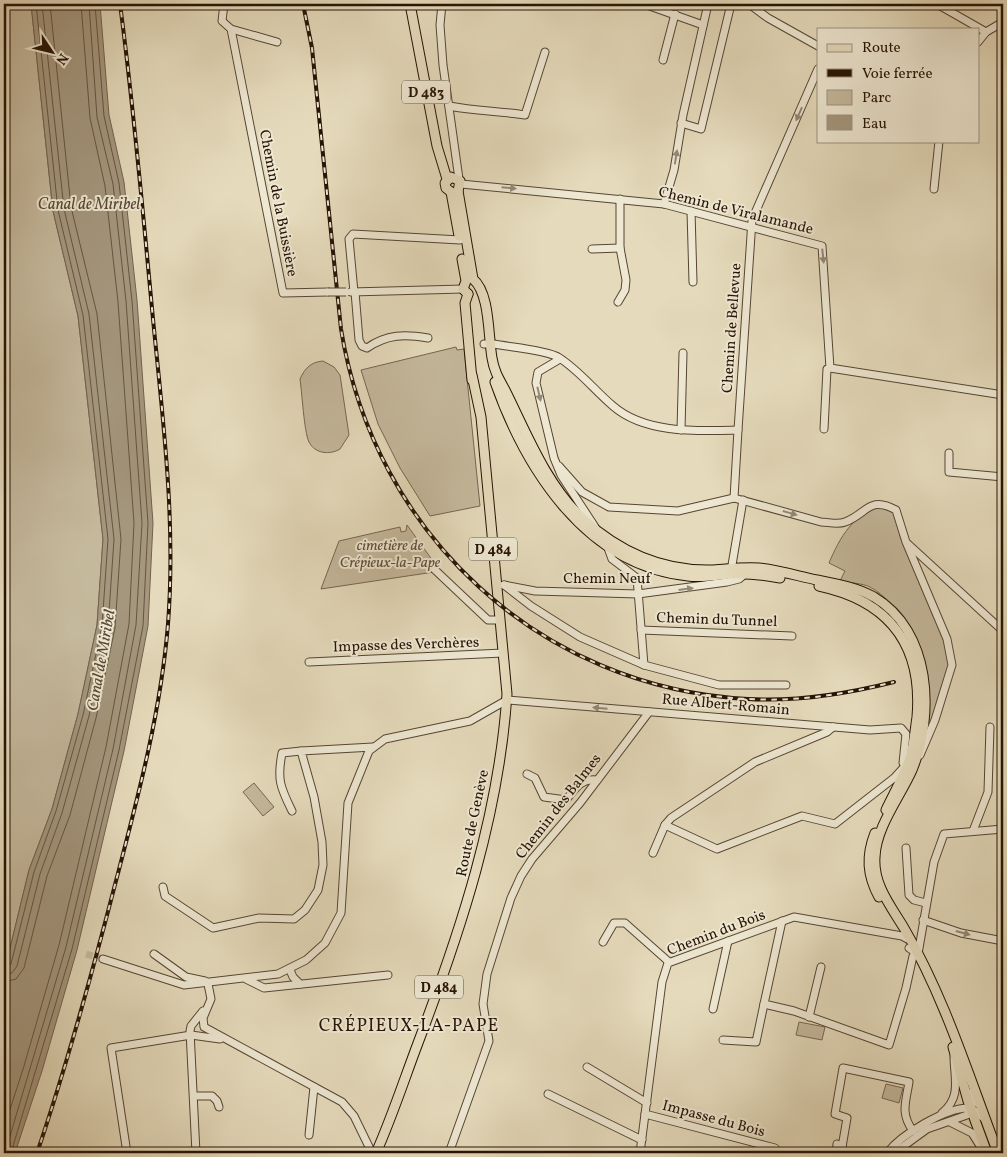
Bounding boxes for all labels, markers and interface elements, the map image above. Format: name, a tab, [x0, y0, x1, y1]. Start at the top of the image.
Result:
north arrow	[28, 28, 78, 78]
legend	[817, 28, 980, 142]
text: Route	[862, 38, 901, 59]
text: N	[51, 49, 72, 68]
text: Voie ferrée	[862, 64, 933, 85]
road number: D 483	[402, 80, 450, 104]
text: Parc	[862, 88, 891, 109]
one-way arrow	[794, 107, 802, 121]
text: Eau	[862, 114, 887, 135]
street label: Chemin de la Buissière	[253, 128, 302, 279]
one-way arrow	[673, 148, 681, 164]
street label: Chemin de Viralamande	[656, 182, 815, 241]
one-way arrow	[502, 185, 518, 193]
water label: Canal de Miribel	[38, 194, 140, 216]
one-way arrow	[819, 248, 827, 264]
street label: Chemin de Bellevue	[717, 263, 748, 394]
one-way arrow	[535, 387, 543, 403]
one-way arrow	[782, 509, 797, 517]
park label: cimetière de Crépieux-la-Pape	[340, 536, 441, 574]
road number: D 484	[469, 538, 517, 560]
street label: Chemin Neuf	[563, 569, 653, 590]
one-way arrow	[679, 585, 695, 593]
water label: Canal de Miribel	[82, 608, 122, 713]
street label: Chemin du Tunnel	[656, 608, 778, 633]
street label: Impasse des Verchères	[332, 632, 480, 659]
street label: Rue Albert-Romain	[661, 689, 791, 722]
one-way arrow	[592, 704, 608, 712]
street label: Chemin des Balmes	[511, 750, 607, 864]
street label: Route de Genève	[452, 768, 495, 879]
street label: Chemin du Bois	[664, 905, 769, 962]
one-way arrow	[955, 930, 970, 938]
road number: D 484	[415, 976, 463, 999]
district label: CRÉPIEUX-LA-PAPE	[319, 1014, 499, 1039]
street label: Impasse du Bois	[660, 1096, 767, 1143]

